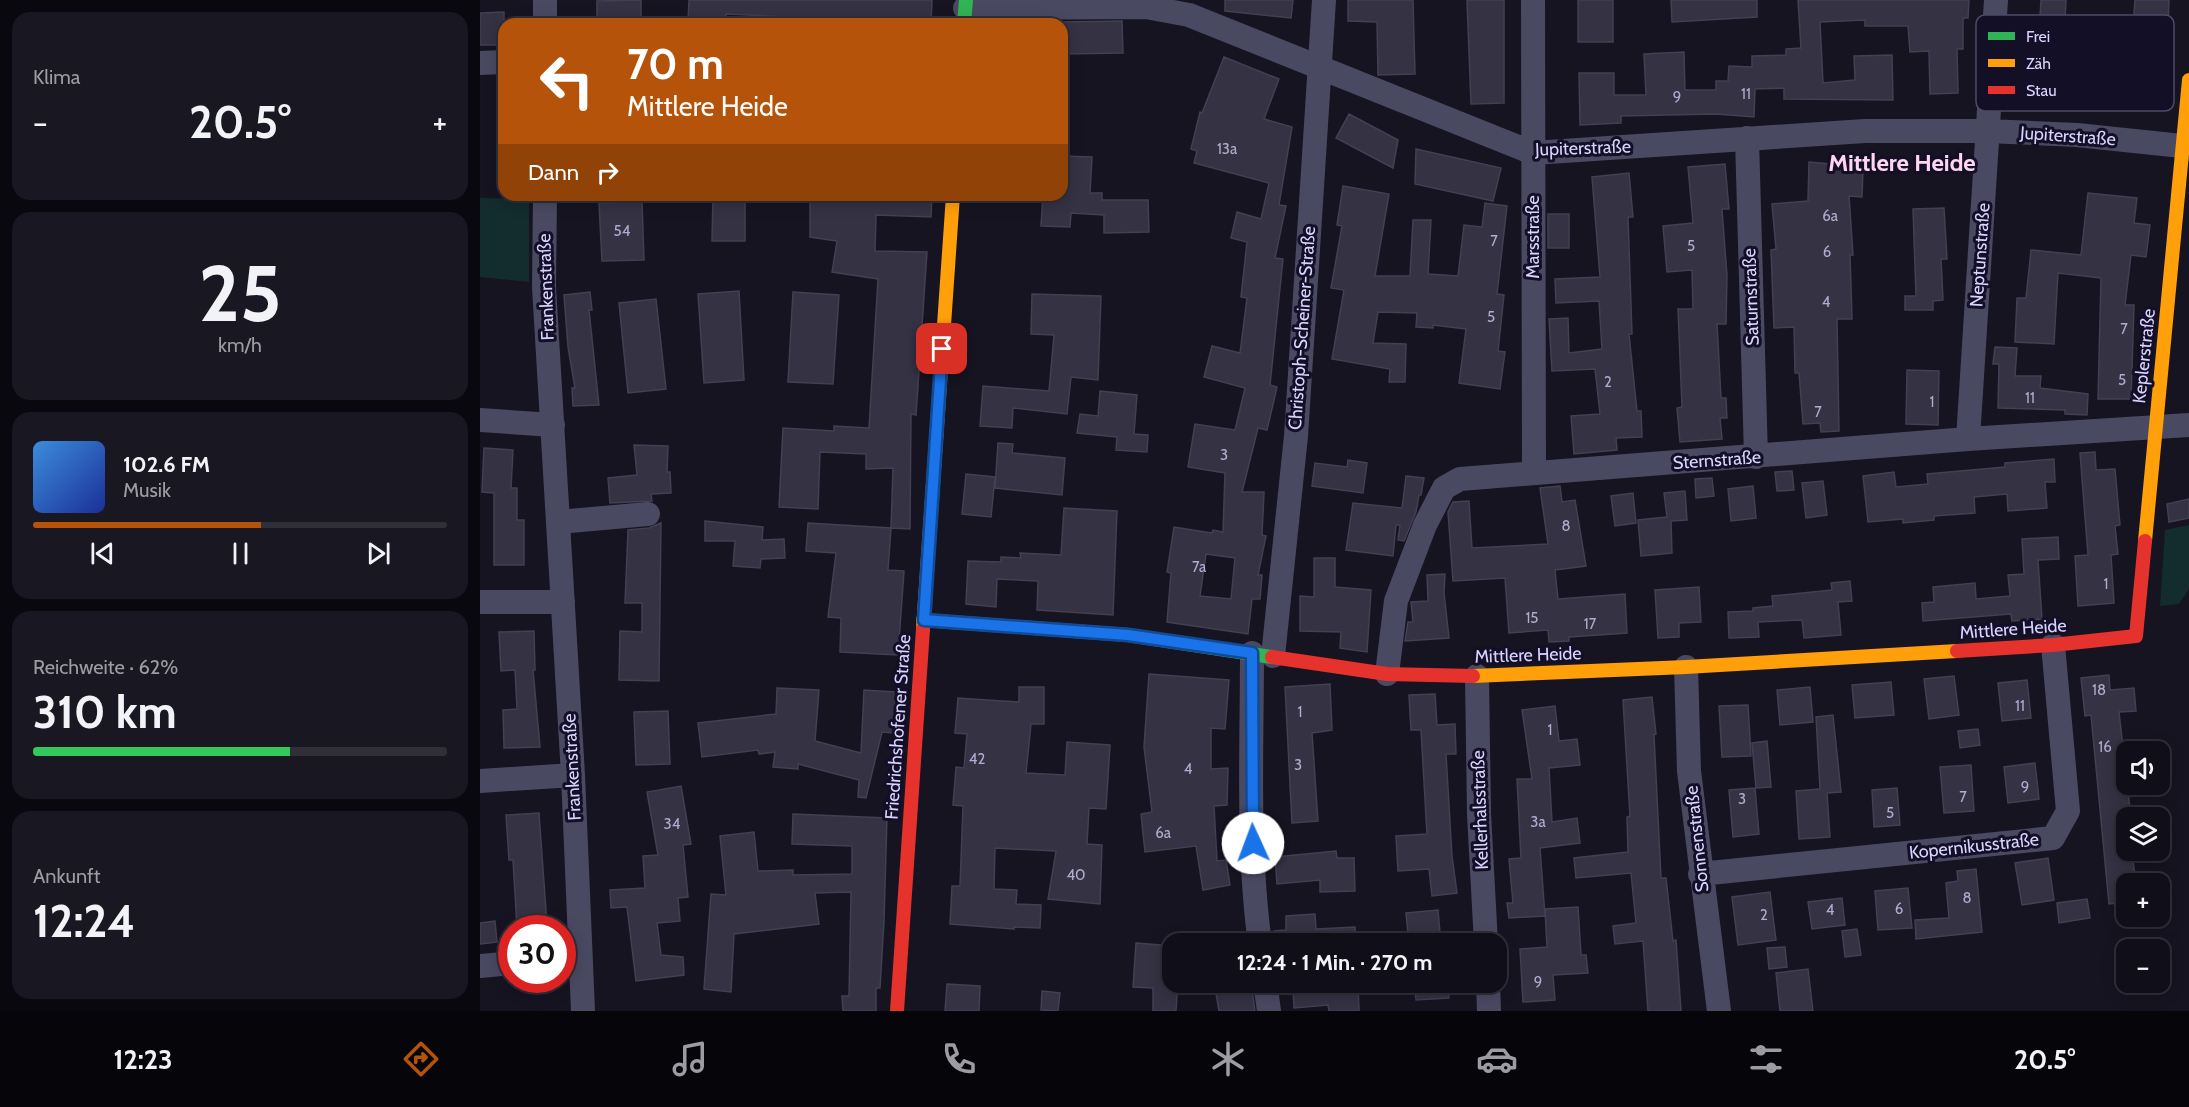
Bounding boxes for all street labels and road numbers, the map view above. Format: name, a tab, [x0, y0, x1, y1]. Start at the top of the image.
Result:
street label: Jupiterstraße	[2018, 122, 2117, 150]
street label: Jupiterstraße	[1534, 135, 1631, 161]
street label: Marsstraße	[1522, 195, 1544, 279]
street label: Neptunstraße	[1965, 202, 1995, 308]
street label: Christoph-Scheiner-Straße	[1284, 225, 1320, 431]
street label: Frankenstraße	[533, 233, 559, 341]
street label: Saturnstraße	[1738, 248, 1764, 346]
street label: Keplerstraße	[2128, 308, 2160, 404]
street label: Sternstraße	[1672, 446, 1762, 474]
street label: Mittlere Heide	[1959, 614, 2067, 644]
street label: Friedrichshofener Straße	[881, 634, 915, 820]
street label: Mittlere Heide	[1474, 642, 1582, 668]
street label: Frankenstraße	[558, 713, 586, 821]
street label: Kellerhalsstraße	[1467, 750, 1493, 870]
street label: Sonnenstraße	[1680, 785, 1714, 893]
street label: Kopernikusstraße	[1908, 828, 2040, 864]

